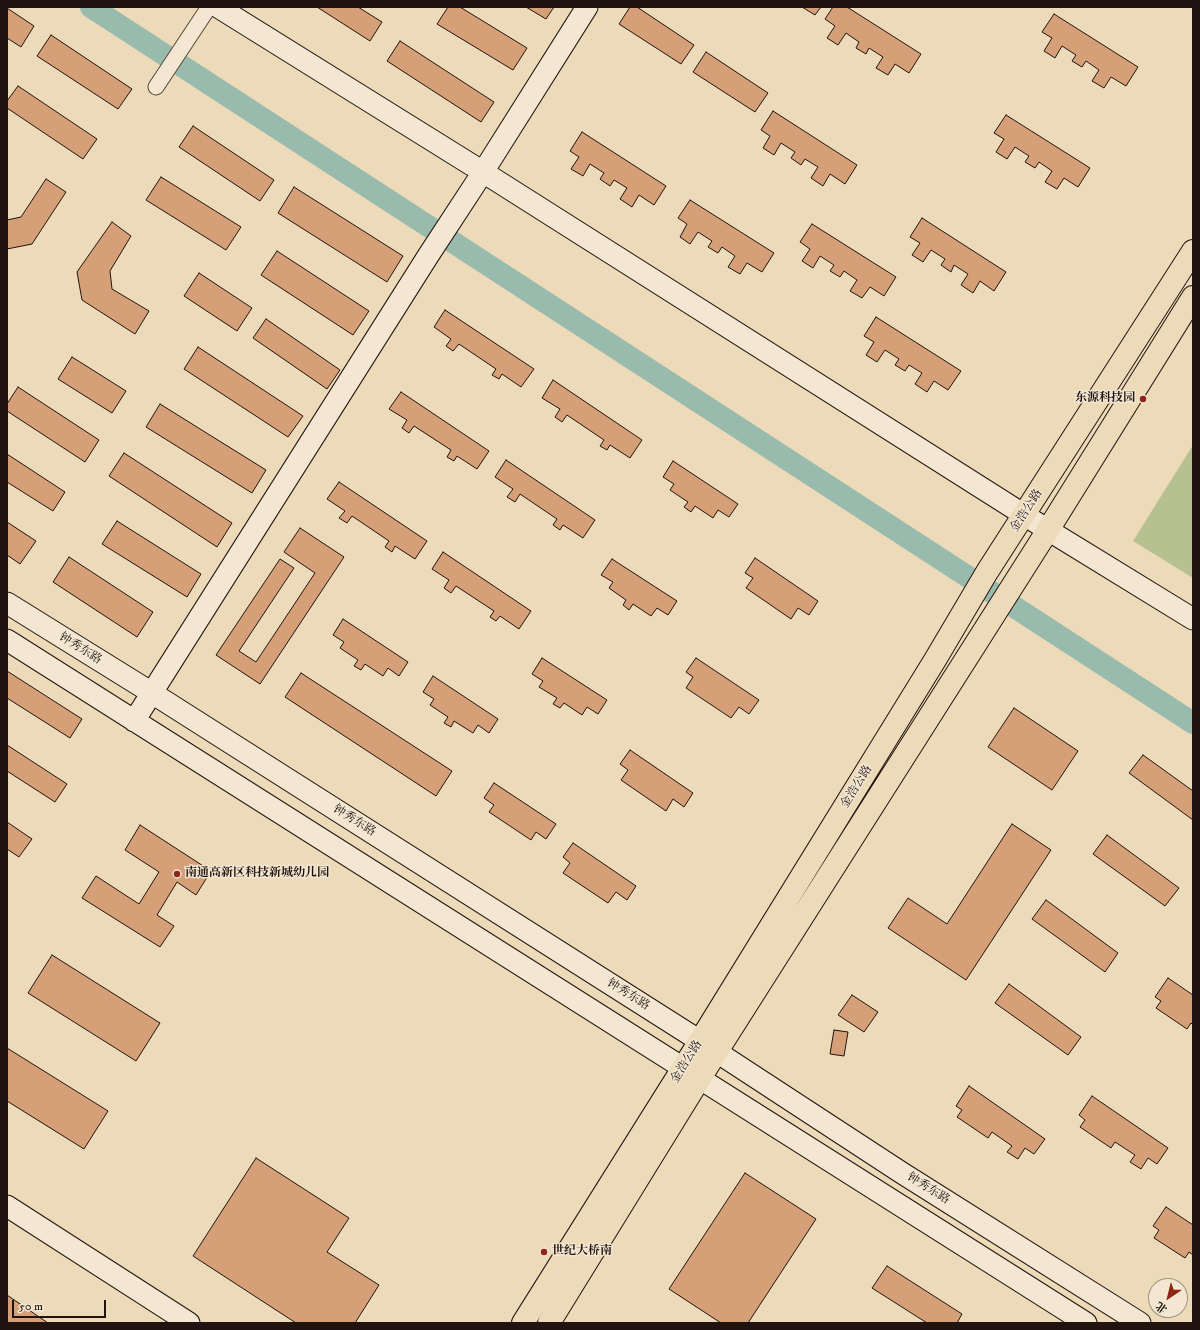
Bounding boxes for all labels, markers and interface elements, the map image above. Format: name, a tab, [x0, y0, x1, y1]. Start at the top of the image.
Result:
place label: 东源科技园	[1075, 392, 1135, 406]
marker: 东源科技园	[1138, 394, 1148, 404]
street label: 金浩公路	[1008, 487, 1046, 535]
street label: 钟秀东路	[56, 630, 104, 668]
street label: 金浩公路	[838, 763, 876, 811]
street label: 钟秀东路	[330, 802, 378, 840]
place label: 南通高新区科技新城幼儿园	[185, 867, 329, 881]
marker: 南通高新区科技新城幼儿园	[172, 869, 182, 879]
street label: 钟秀东路	[604, 976, 652, 1014]
street label: 金浩公路	[668, 1038, 706, 1086]
street label: 钟秀东路	[904, 1170, 952, 1208]
place label: 世纪大桥南	[552, 1245, 612, 1259]
marker: 世纪大桥南	[539, 1247, 549, 1257]
north arrow	[1148, 1278, 1188, 1318]
scale bar	[14, 1292, 108, 1318]
text: 北	[1153, 1298, 1170, 1316]
text: 50 m	[19, 1299, 43, 1314]

